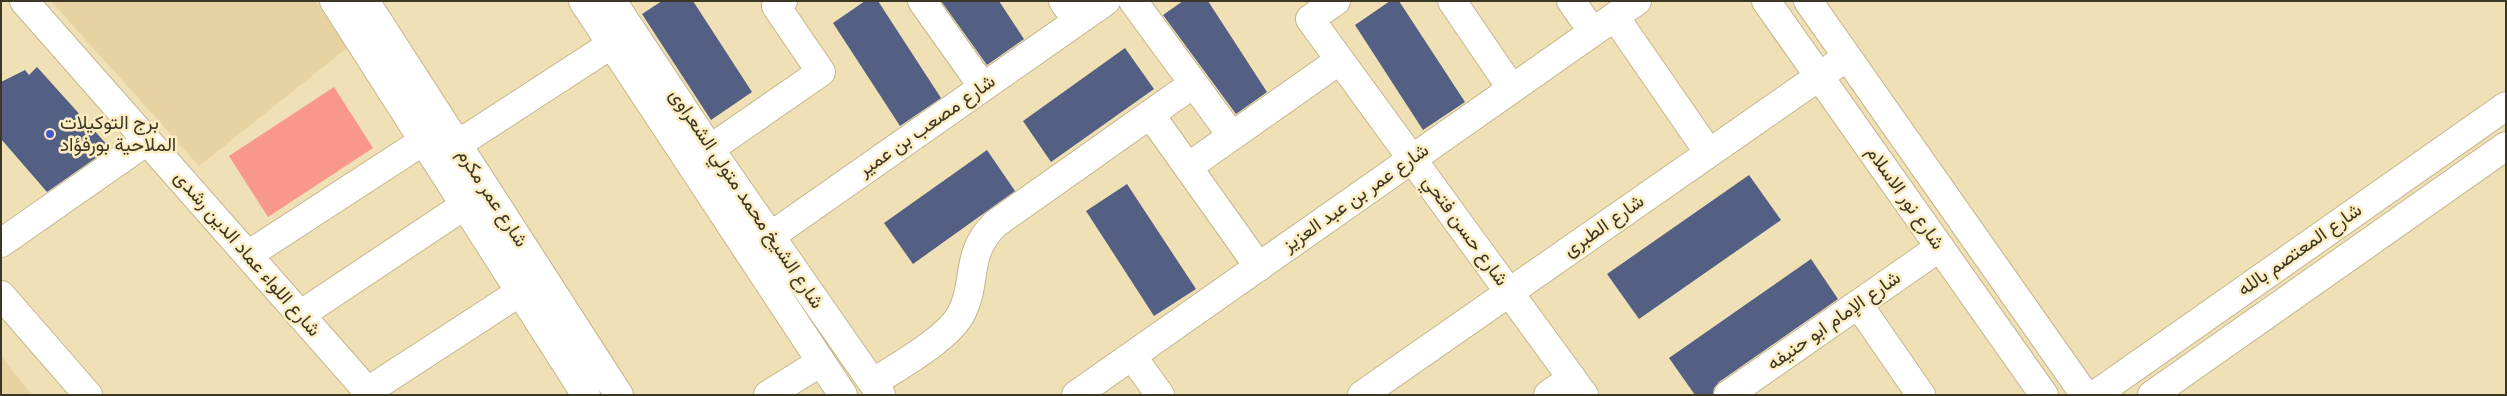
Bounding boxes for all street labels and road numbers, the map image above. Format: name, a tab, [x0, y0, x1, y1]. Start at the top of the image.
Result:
street label: شارع مصعب بن عمير	[854, 70, 1000, 182]
street label: شارع الشيخ محمد متولي الشعراوى	[664, 85, 828, 313]
street label: شارع عمر بن عبد العزيز	[1279, 139, 1433, 257]
street label: شارع نور الاسلام	[1861, 142, 1949, 254]
street label: شارع عمر مكرم	[452, 145, 532, 251]
street label: شارع اللواء عماد الدين رشدى	[169, 166, 325, 342]
street label: شارع حسن فتحي	[1417, 171, 1513, 291]
street label: شارع الطبرى	[1559, 190, 1649, 262]
street label: شارع المعتصم بالله	[2234, 199, 2366, 301]
street label: شارع الإمام ابو حنيفه	[1763, 266, 1905, 376]

